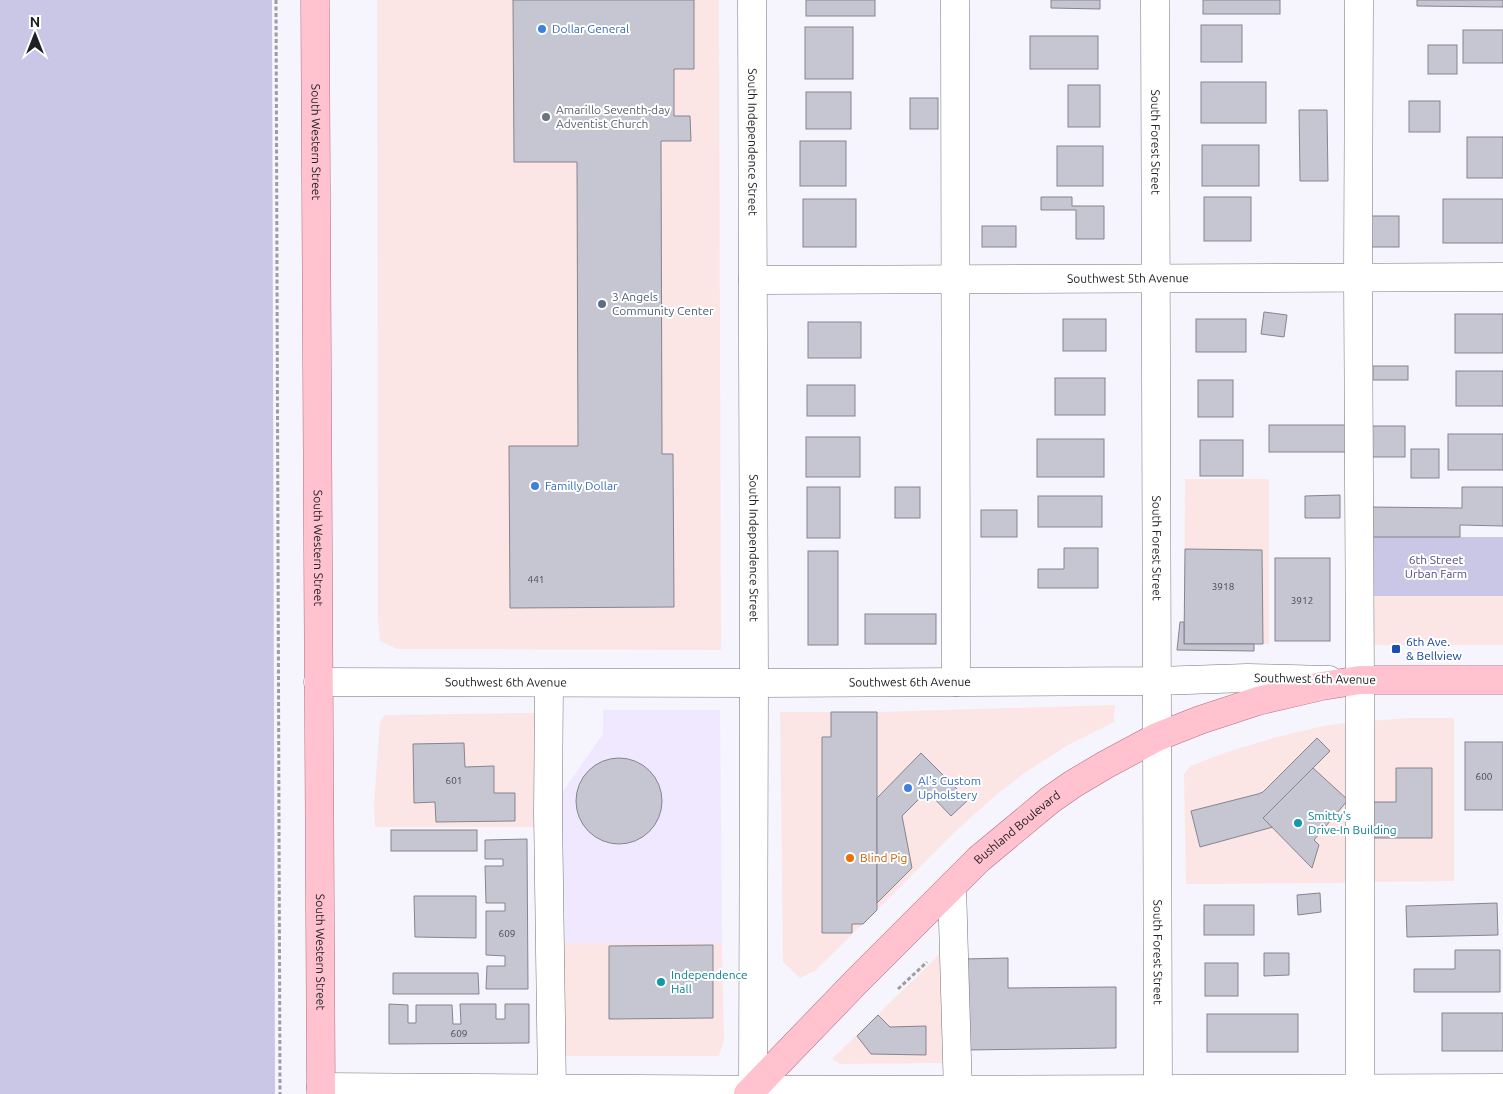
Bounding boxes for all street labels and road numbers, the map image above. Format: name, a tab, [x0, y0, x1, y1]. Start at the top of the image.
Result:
street label: South Independence Street	[746, 68, 760, 216]
street label: South Western Street	[309, 84, 323, 200]
street label: South Forest Street	[1149, 89, 1163, 195]
street label: Southwest 5th Avenue	[1067, 271, 1189, 285]
street label: South Independence Street	[747, 474, 761, 622]
street label: South Western Street	[312, 490, 325, 606]
street label: South Forest Street	[1150, 495, 1164, 601]
street label: Southwest 6th Avenue	[1254, 671, 1376, 686]
street label: Southwest 6th Avenue	[445, 675, 567, 689]
street label: Southwest 6th Avenue	[849, 675, 971, 689]
street label: Bushland Boulevard	[971, 788, 1062, 866]
street label: South Western Street	[314, 894, 328, 1010]
street label: South Forest Street	[1151, 899, 1165, 1005]

